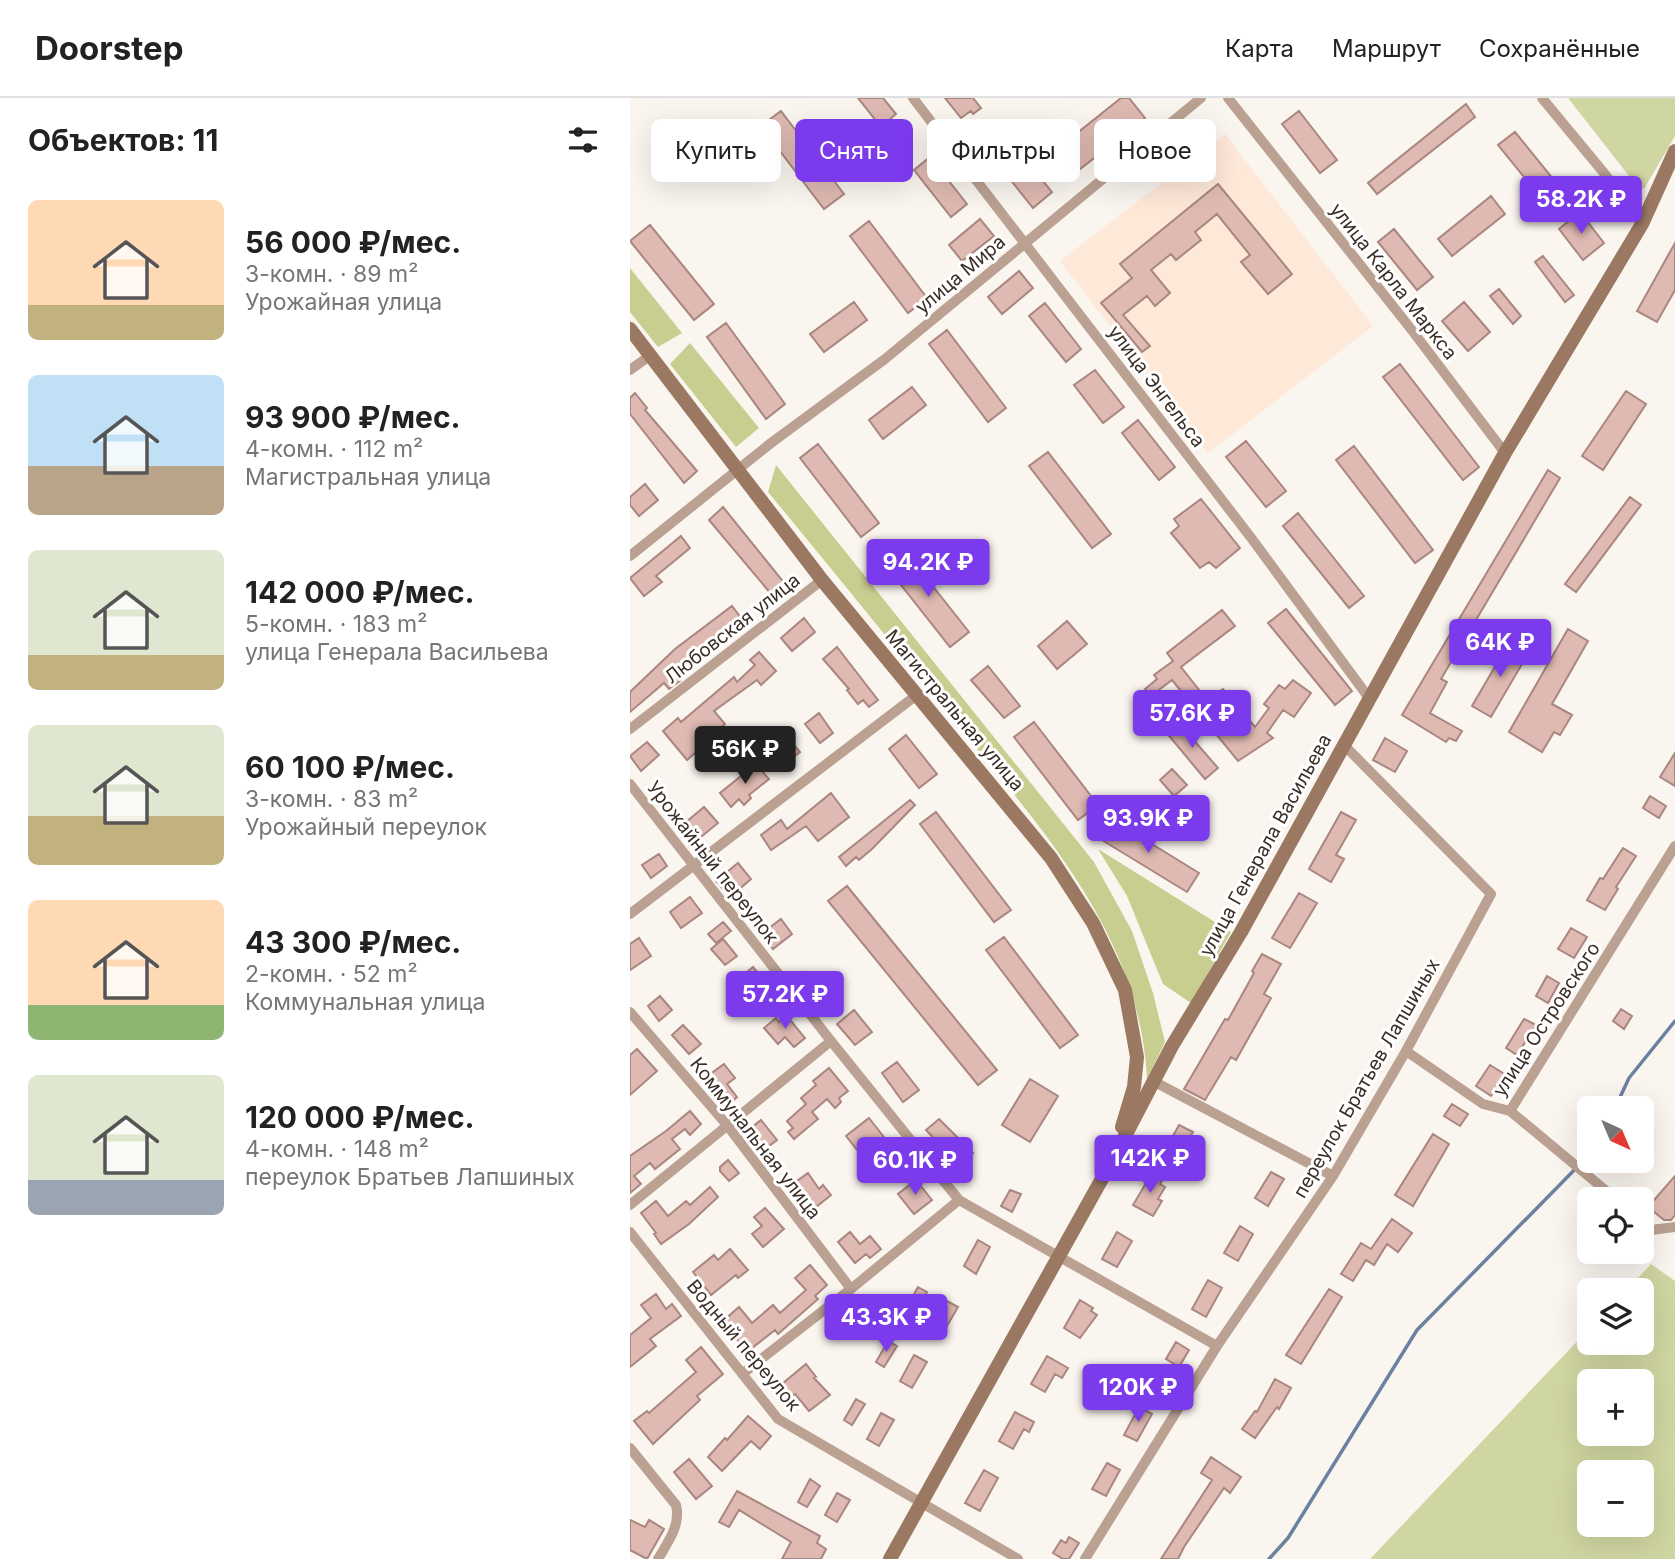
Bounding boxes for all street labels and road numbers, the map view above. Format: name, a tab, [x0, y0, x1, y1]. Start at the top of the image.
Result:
street label: улица Карла Маркса	[1325, 198, 1462, 364]
street label: улица Мира	[911, 230, 1010, 319]
street label: улица Энгельса	[1103, 321, 1210, 452]
street label: Любовская улица	[660, 568, 805, 688]
street label: Магистральная улица	[880, 625, 1029, 796]
street label: улица Генерала Васильева	[1195, 730, 1336, 961]
street label: Урожайный переулок	[642, 776, 784, 949]
street label: улица Островского	[1488, 938, 1605, 1101]
street label: переулок Братьев Лапшиных	[1288, 954, 1445, 1202]
street label: Коммунальная улица	[685, 1053, 826, 1224]
street label: Водный переулок	[682, 1275, 806, 1416]

